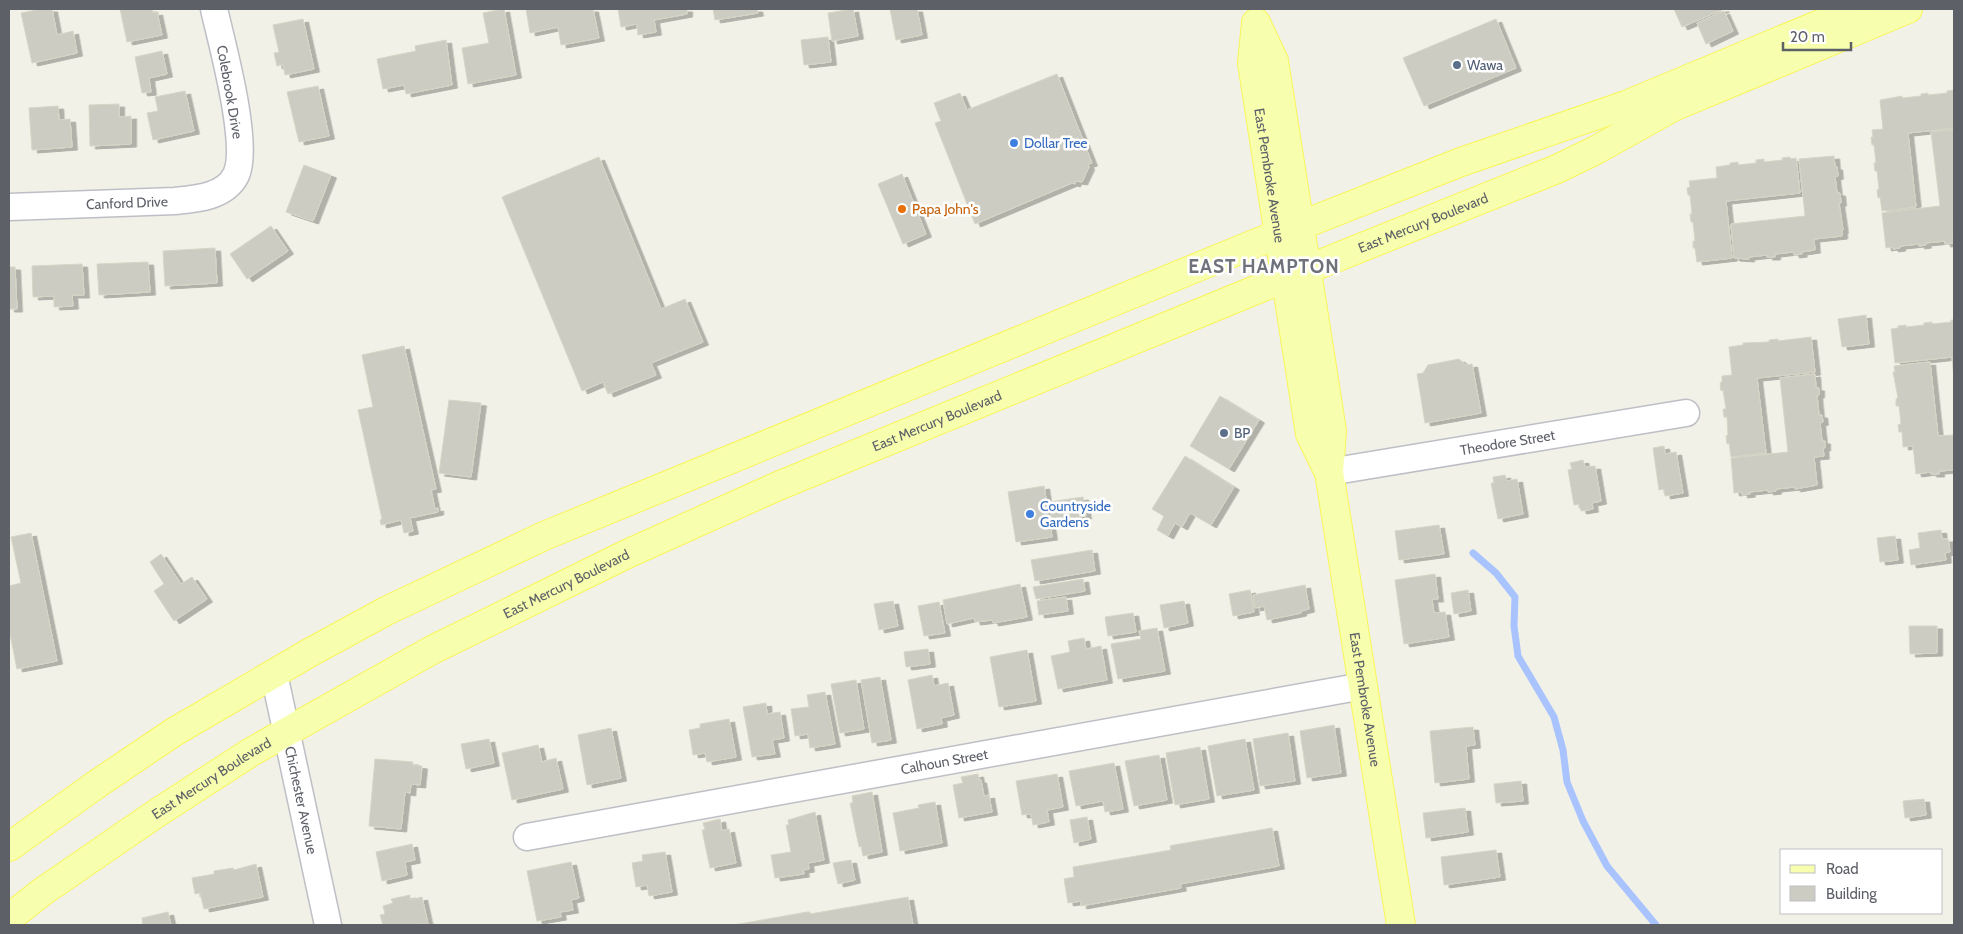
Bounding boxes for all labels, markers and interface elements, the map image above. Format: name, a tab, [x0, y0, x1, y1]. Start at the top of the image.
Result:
scale bar	[1783, 20, 1850, 52]
text: 20 m	[1790, 28, 1825, 46]
street label: Colebrook Drive	[213, 44, 247, 140]
place label: Wawa	[1467, 56, 1503, 74]
marker: Wawa	[1451, 59, 1463, 71]
street label: East Pembroke Avenue	[1250, 107, 1289, 244]
place label: Dollar Tree	[1024, 134, 1088, 152]
marker: Dollar Tree	[1008, 137, 1020, 149]
street label: East Mercury Boulevard	[1355, 189, 1491, 257]
street label: Canford Drive	[86, 192, 168, 213]
place label: Papa John's	[912, 200, 979, 218]
marker: Papa John's	[896, 203, 908, 215]
district label: EAST HAMPTON	[1188, 255, 1340, 278]
street label: East Mercury Boulevard	[869, 386, 1004, 455]
place label: BP	[1234, 424, 1250, 442]
street label: Theodore Street	[1459, 426, 1557, 459]
marker: BP	[1218, 427, 1230, 439]
place label: Countryside Gardens	[1040, 497, 1111, 531]
marker: Countryside Gardens	[1024, 508, 1036, 520]
street label: East Mercury Boulevard	[500, 545, 632, 623]
street label: East Pembroke Avenue	[1346, 631, 1385, 768]
street label: East Mercury Boulevard	[148, 734, 274, 823]
street label: Chichester Avenue	[281, 744, 321, 856]
street label: Calhoun Street	[899, 745, 990, 778]
legend	[1780, 849, 1943, 914]
text: Road	[1826, 860, 1859, 878]
text: Building	[1826, 885, 1877, 903]

